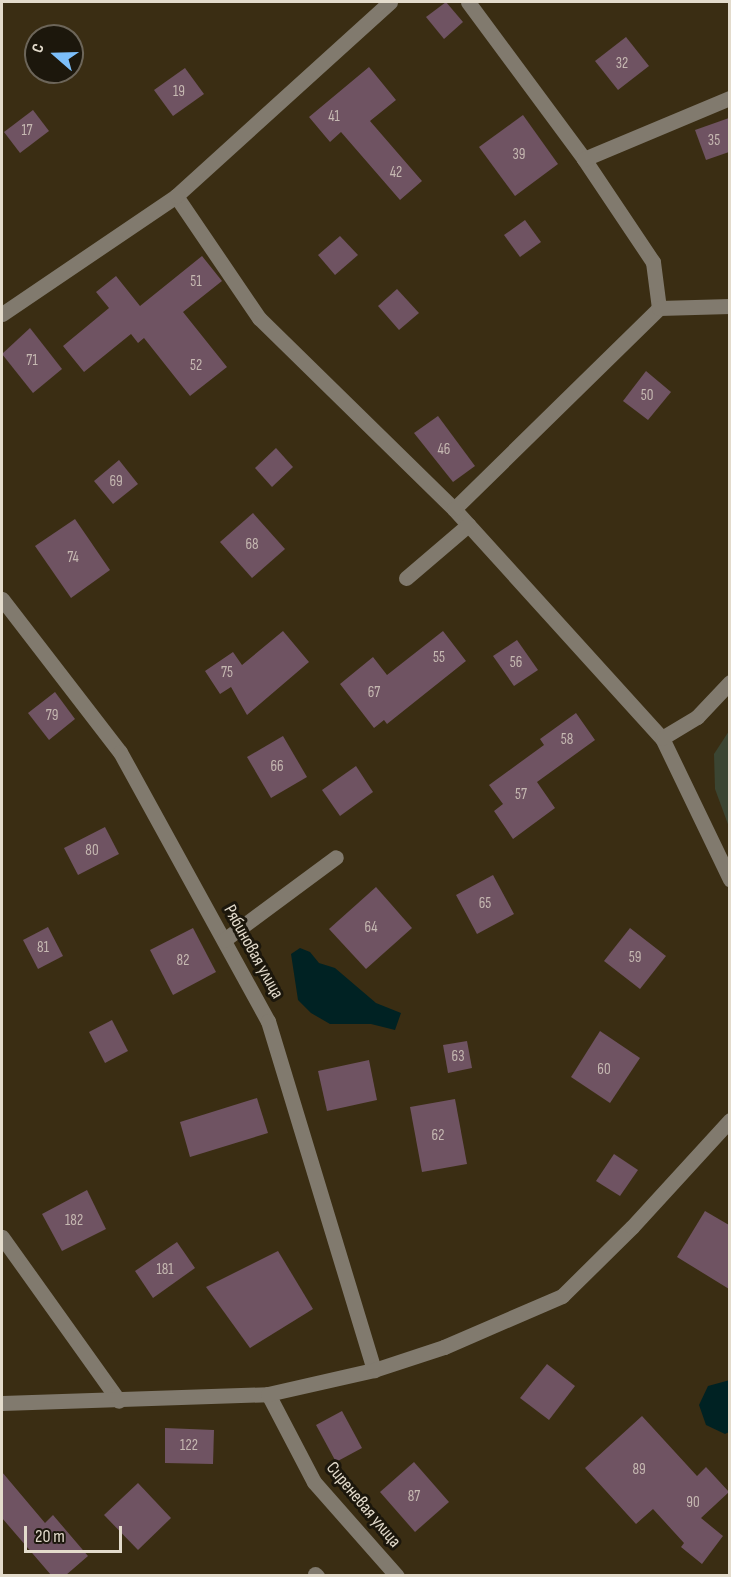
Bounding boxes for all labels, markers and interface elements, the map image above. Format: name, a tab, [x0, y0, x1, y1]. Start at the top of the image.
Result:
north arrow	[24, 24, 84, 84]
text: С	[28, 41, 49, 55]
house number: 32	[616, 55, 628, 73]
house number: 19	[173, 83, 185, 101]
house number: 41	[328, 108, 340, 126]
house number: 17	[21, 122, 33, 140]
house number: 35	[708, 132, 720, 150]
house number: 39	[513, 146, 525, 164]
house number: 42	[390, 164, 402, 182]
house number: 51	[190, 273, 202, 291]
house number: 71	[26, 352, 38, 370]
house number: 52	[190, 357, 202, 375]
house number: 50	[641, 387, 653, 405]
house number: 46	[438, 441, 450, 459]
house number: 69	[109, 473, 123, 491]
house number: 68	[245, 536, 259, 554]
house number: 74	[67, 549, 79, 567]
house number: 55	[433, 649, 445, 667]
house number: 56	[510, 654, 522, 672]
house number: 75	[221, 664, 233, 682]
house number: 67	[368, 684, 380, 702]
house number: 79	[46, 707, 58, 725]
house number: 58	[561, 731, 573, 749]
house number: 66	[270, 758, 284, 776]
house number: 57	[515, 786, 527, 804]
house number: 80	[85, 842, 99, 860]
house number: 65	[479, 895, 491, 913]
street label: Рябиновая улица	[218, 901, 288, 1003]
house number: 64	[364, 919, 378, 937]
house number: 81	[37, 939, 49, 957]
house number: 59	[629, 949, 641, 967]
house number: 82	[177, 952, 189, 970]
house number: 63	[452, 1048, 464, 1066]
house number: 60	[597, 1061, 611, 1079]
house number: 62	[432, 1127, 444, 1145]
house number: 182	[65, 1212, 83, 1230]
house number: 181	[156, 1261, 174, 1279]
house number: 122	[180, 1437, 198, 1455]
street label: Сиреневая улица	[321, 1458, 405, 1552]
house number: 89	[632, 1461, 646, 1479]
house number: 87	[408, 1488, 420, 1506]
house number: 90	[686, 1494, 700, 1512]
scale bar	[27, 1514, 124, 1552]
text: 20 m	[35, 1526, 65, 1547]

